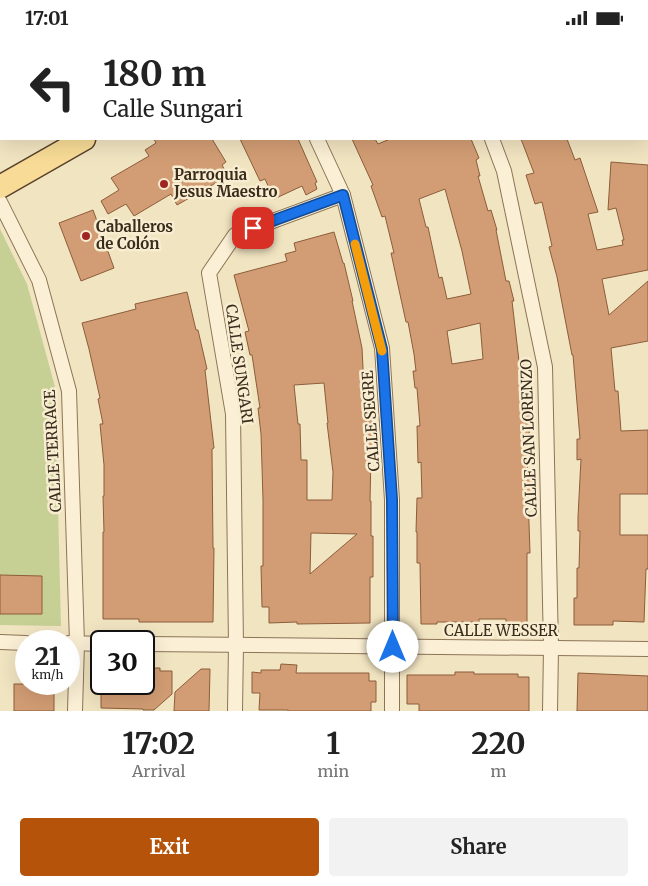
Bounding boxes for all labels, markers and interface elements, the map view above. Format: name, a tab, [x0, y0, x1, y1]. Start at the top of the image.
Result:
text: 17:01	[25, 6, 69, 30]
text: 180 m	[103, 52, 206, 96]
icon: left	[20, 55, 85, 120]
text: Calle Sungari	[103, 95, 243, 123]
place label: Parroquia Jesus Maestro	[173, 165, 278, 201]
marker: Parroquia Jesus Maestro	[158, 178, 170, 190]
pin	[232, 207, 274, 249]
icon: arrive	[239, 214, 267, 242]
place label: Caballeros de Colón	[96, 217, 173, 253]
marker: Caballeros de Colón	[80, 230, 92, 242]
street label: CALLE SUNGARI	[222, 303, 257, 425]
street label: CALLE SAN LORENZO	[516, 358, 541, 517]
street label: CALLE SEGRE	[357, 370, 383, 472]
street label: CALLE TERRACE	[40, 389, 65, 513]
position arrow	[366, 620, 418, 672]
street label: CALLE WESSER	[444, 621, 559, 640]
speed limit sign: 30	[90, 630, 155, 695]
text: 21	[35, 640, 60, 672]
text: km/h	[32, 667, 63, 682]
text: 17:02	[122, 724, 195, 762]
text: 1	[326, 724, 340, 762]
text: 220	[471, 724, 526, 762]
text: Arrival	[132, 761, 185, 781]
text: min	[317, 761, 349, 781]
text: m	[491, 761, 506, 781]
button: Exit	[20, 818, 319, 876]
button: Share	[329, 818, 628, 876]

